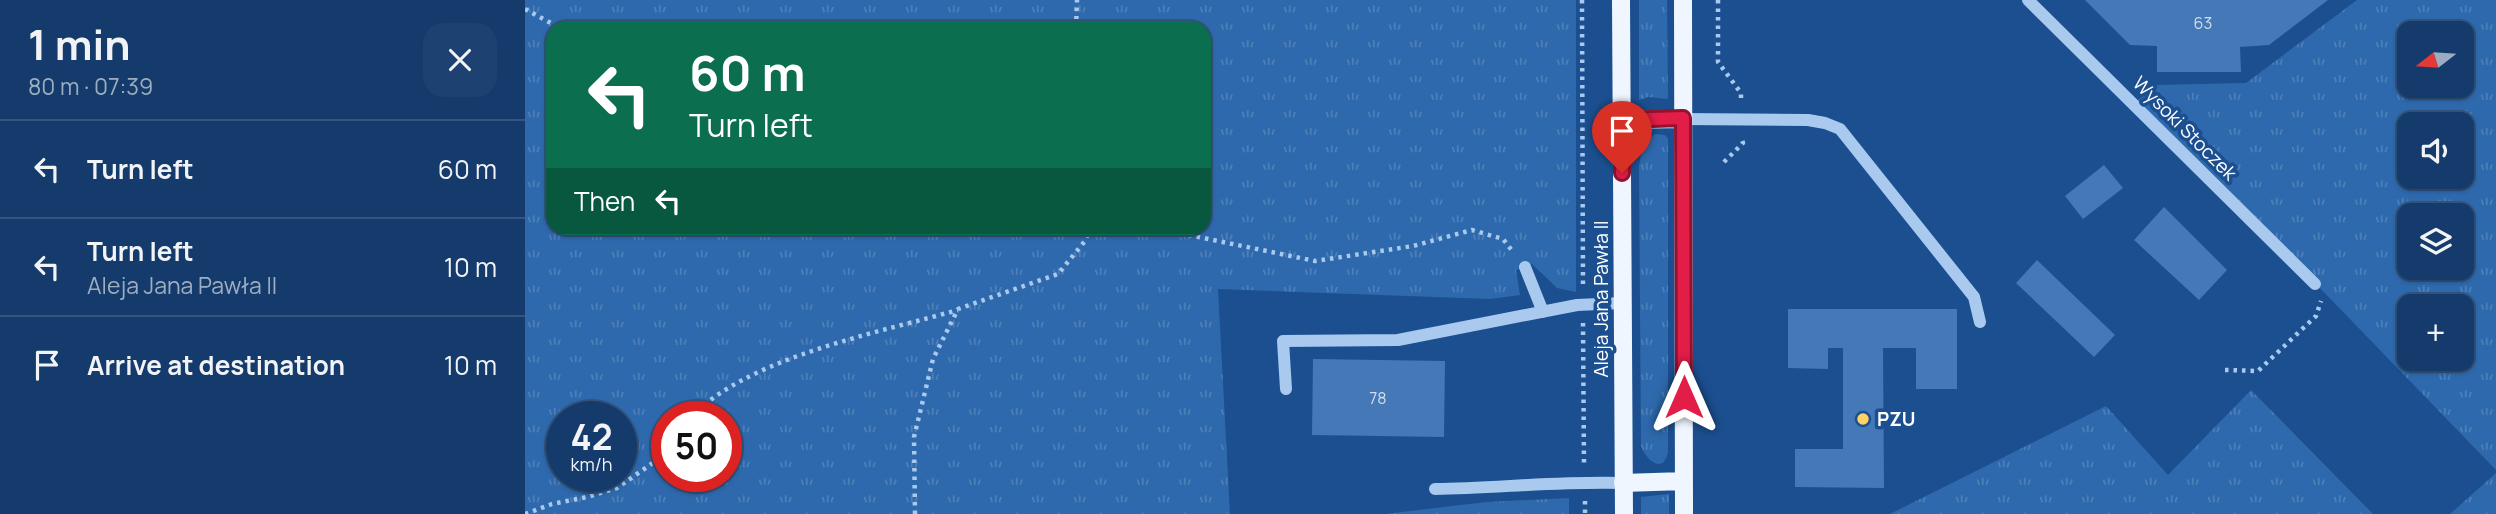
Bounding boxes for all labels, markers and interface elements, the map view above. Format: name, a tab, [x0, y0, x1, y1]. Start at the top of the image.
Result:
house number: 63	[2194, 12, 2212, 34]
text: 1 min	[28, 15, 131, 73]
north arrow	[2397, 21, 2475, 98]
map controls	[2397, 21, 2474, 371]
button: close	[423, 23, 497, 97]
text: 60 m	[689, 39, 806, 106]
icon: left	[574, 49, 665, 140]
text: 80 m · 07:39	[28, 70, 153, 102]
street label: Wysoki Stoczek	[2127, 70, 2243, 186]
pin	[1592, 101, 1652, 173]
text: Turn left	[689, 103, 813, 147]
icon: arrive	[1603, 112, 1641, 150]
button: sound	[2397, 112, 2474, 189]
icon: left	[28, 150, 66, 188]
text: Turn left	[87, 151, 194, 187]
text: 60 m	[438, 151, 497, 187]
icon: left	[649, 182, 687, 220]
text: Then	[574, 183, 635, 219]
button: layers	[2397, 203, 2474, 280]
street label: Aleja Jana Pawła II	[1588, 220, 1614, 378]
text: Turn left	[87, 233, 194, 269]
icon: left	[28, 248, 66, 286]
text: 10 m	[444, 249, 497, 285]
text: Aleja Jana Pawła II	[87, 269, 277, 301]
button: +	[2397, 294, 2474, 371]
icon: arrive	[28, 346, 66, 384]
text: Arrive at destination	[87, 347, 345, 383]
text: 10 m	[444, 347, 497, 383]
position arrow	[1647, 360, 1721, 434]
house number: 78	[1369, 387, 1387, 409]
speed limit sign: 50	[651, 401, 742, 492]
place label: PZU	[1877, 406, 1915, 432]
marker: PZU	[1855, 411, 1871, 427]
text: 42	[570, 413, 613, 461]
text: km/h	[571, 452, 612, 476]

